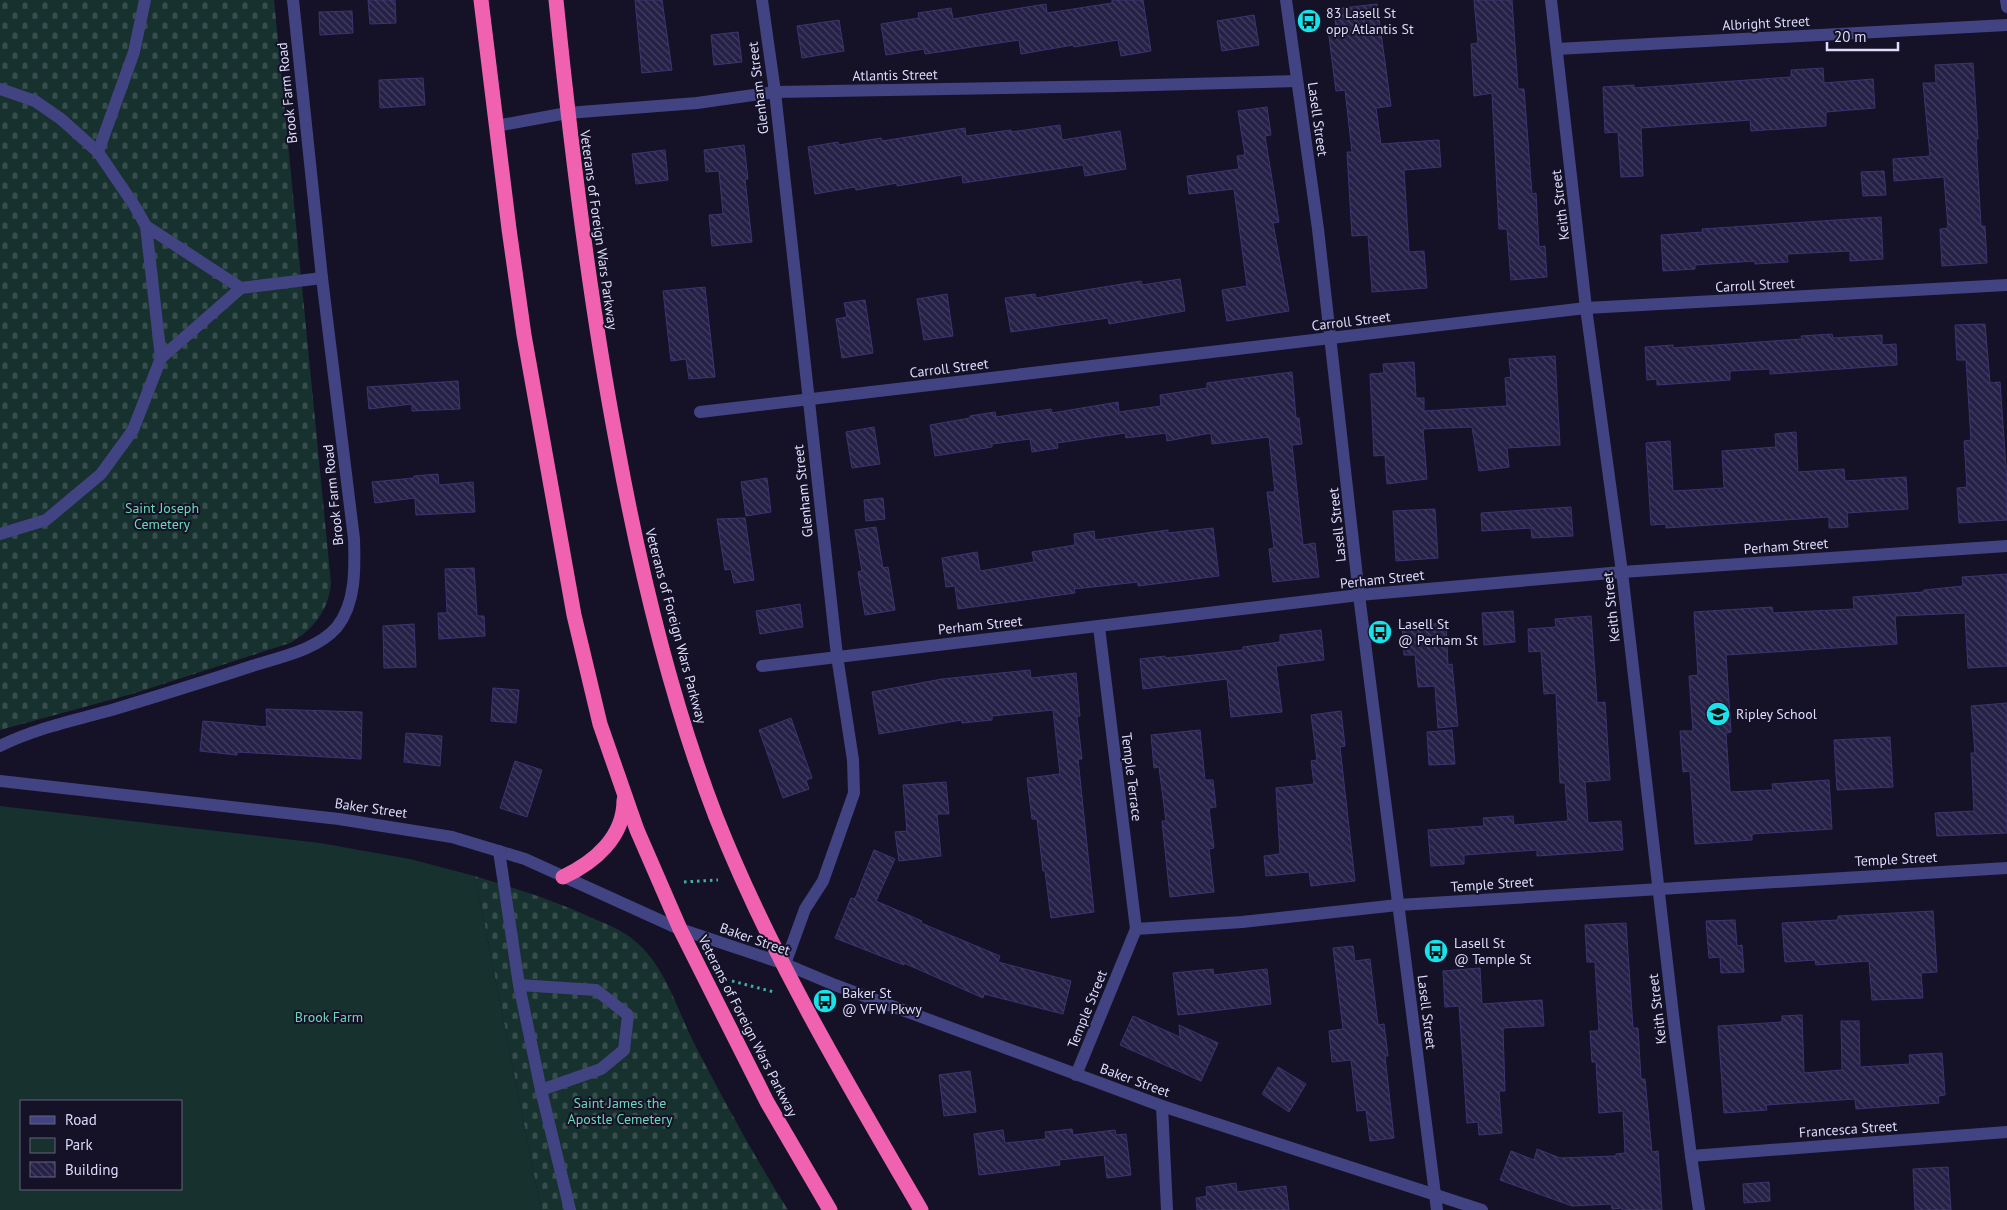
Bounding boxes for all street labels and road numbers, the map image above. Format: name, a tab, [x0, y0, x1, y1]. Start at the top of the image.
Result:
street label: Albright Street	[1722, 12, 1811, 34]
street label: Glenham Street	[743, 41, 773, 135]
street label: Brook Farm Road	[273, 42, 301, 144]
street label: Atlantis Street	[852, 65, 938, 85]
street label: Lasell Street	[1304, 81, 1332, 157]
street label: Veterans of Foreign Wars Parkway	[576, 128, 622, 331]
street label: Keith Street	[1547, 169, 1573, 241]
street label: Carroll Street	[1715, 274, 1795, 296]
street label: Carroll Street	[1310, 307, 1392, 335]
street label: Carroll Street	[908, 354, 990, 382]
street label: Brook Farm Road	[319, 444, 347, 546]
street label: Glenham Street	[789, 444, 817, 538]
street label: Lasell Street	[1324, 487, 1350, 563]
street label: Veterans of Foreign Wars Parkway	[641, 525, 711, 726]
street label: Perham Street	[1743, 534, 1829, 558]
street label: Perham Street	[1339, 566, 1425, 592]
street label: Keith Street	[1598, 571, 1624, 643]
street label: Perham Street	[937, 612, 1023, 638]
street label: Temple Terrace	[1118, 732, 1146, 822]
street label: Baker Street	[334, 794, 409, 822]
street label: Temple Street	[1854, 848, 1938, 870]
street label: Temple Street	[1450, 872, 1534, 896]
street label: Baker Street	[718, 919, 793, 959]
street label: Veterans of Foreign Wars Parkway	[694, 931, 802, 1120]
street label: Temple Street	[1063, 967, 1111, 1051]
street label: Keith Street	[1644, 973, 1670, 1045]
street label: Lasell Street	[1414, 974, 1441, 1050]
street label: Baker Street	[1098, 1059, 1173, 1101]
street label: Francesca Street	[1798, 1117, 1898, 1141]

